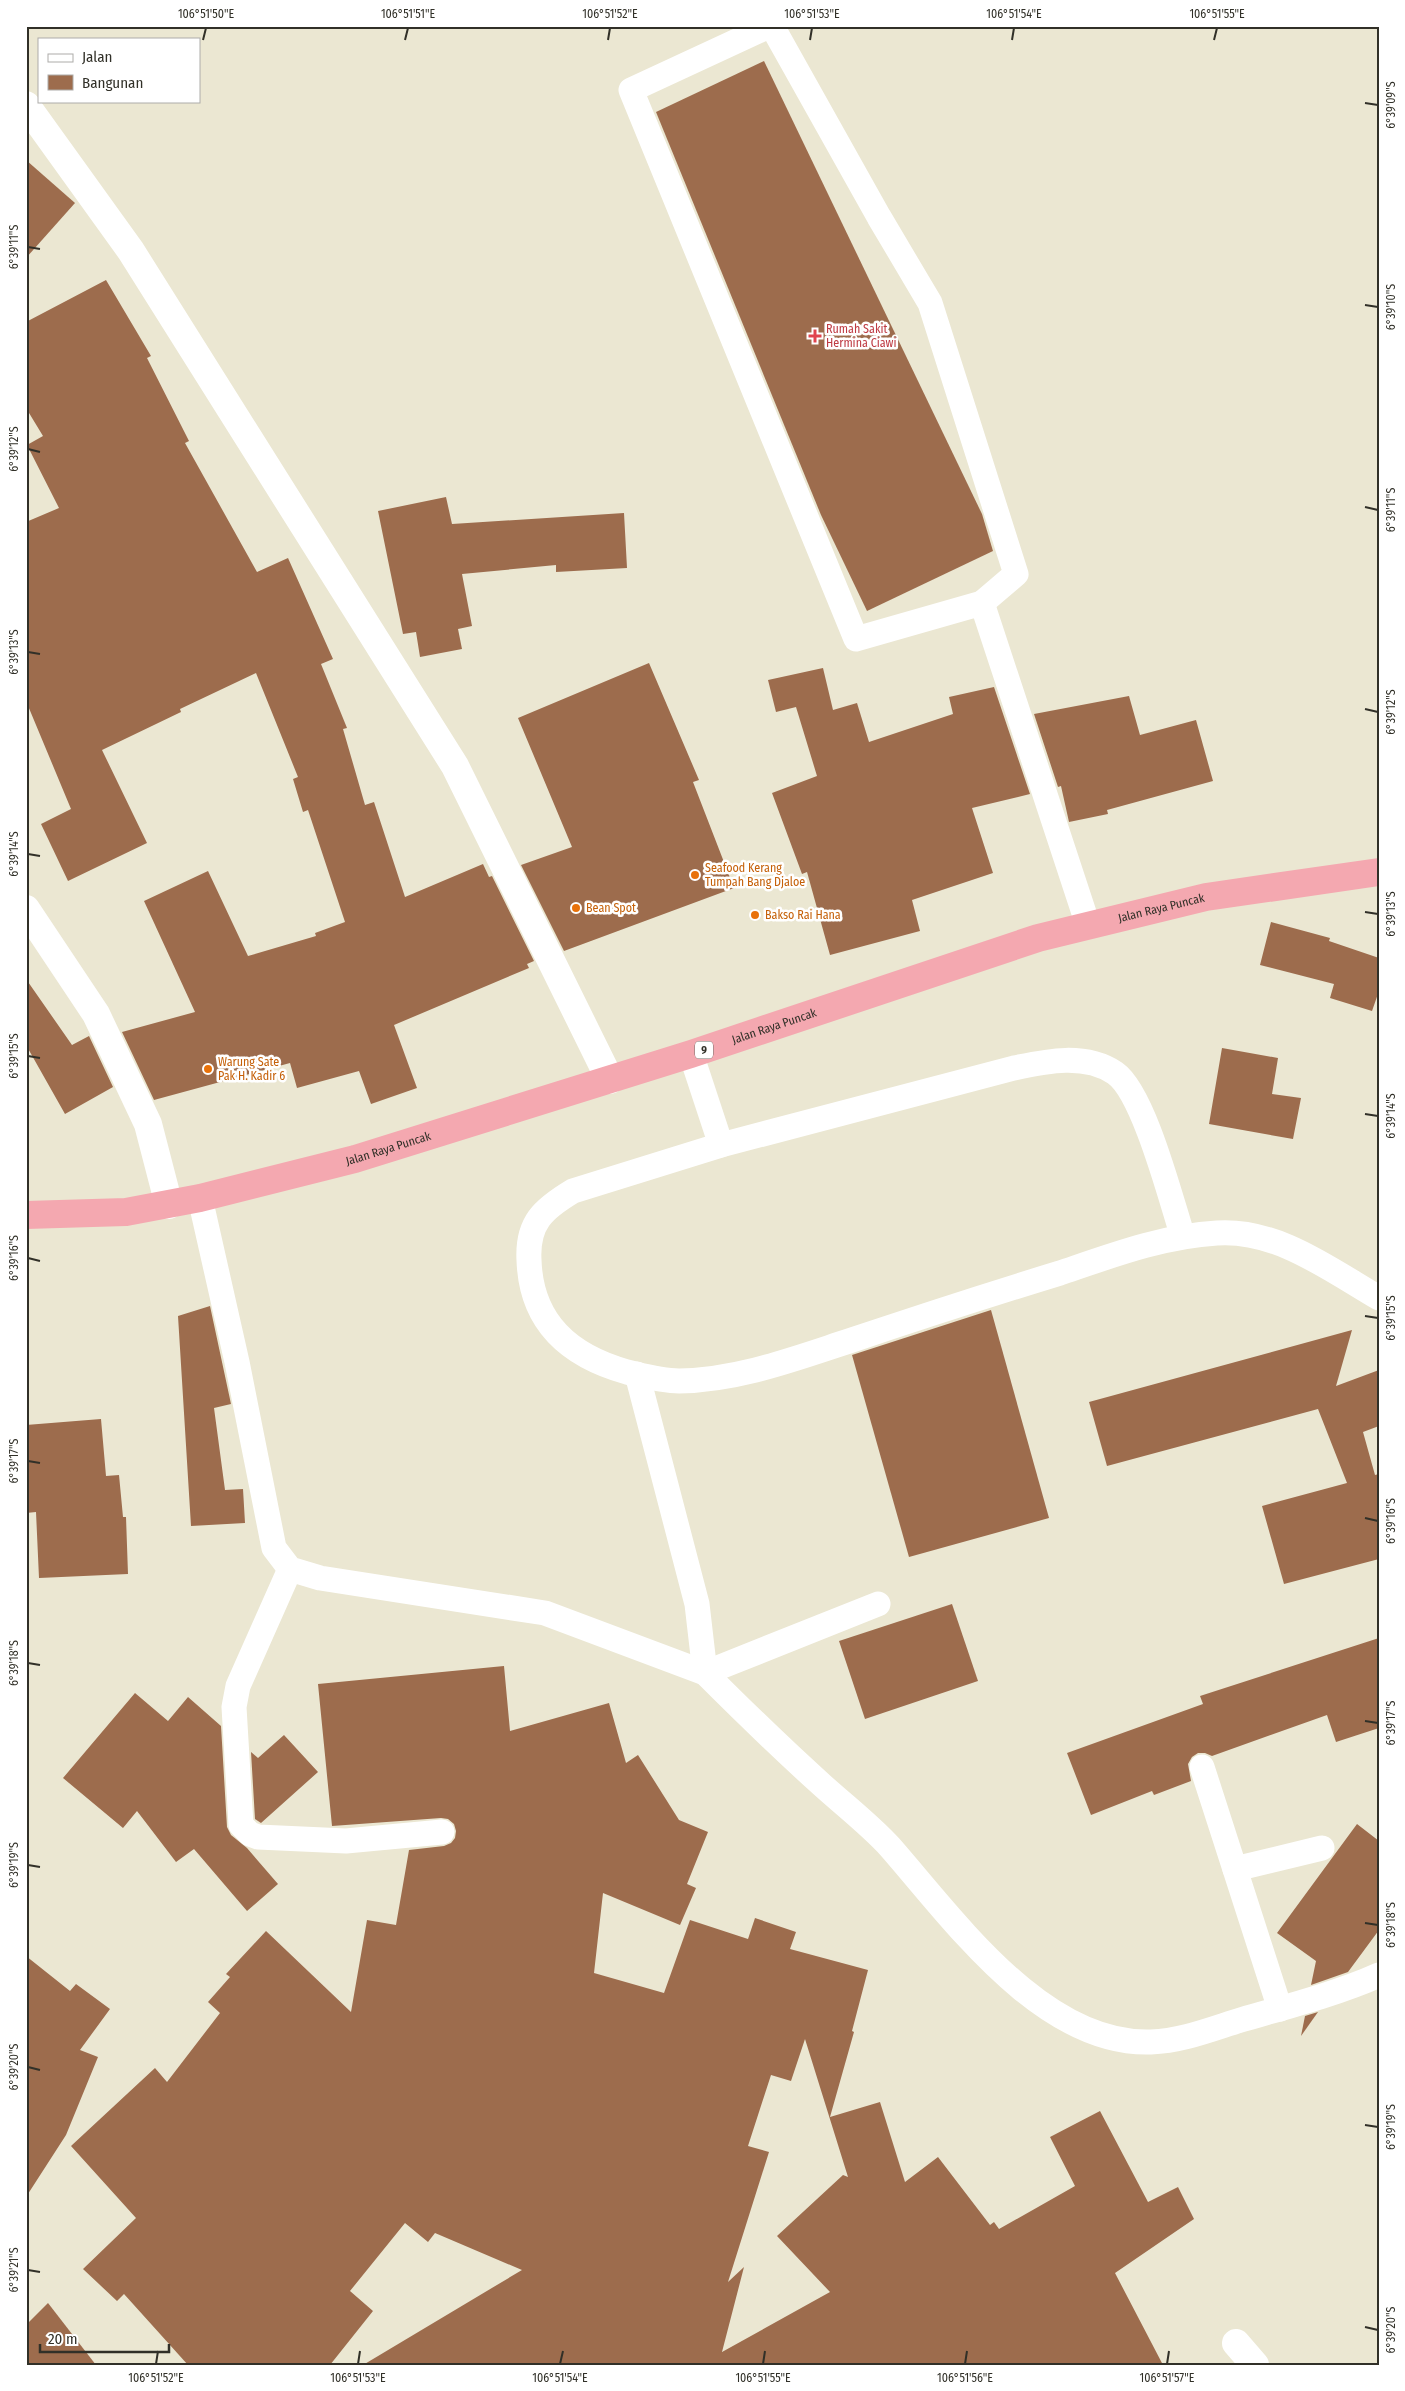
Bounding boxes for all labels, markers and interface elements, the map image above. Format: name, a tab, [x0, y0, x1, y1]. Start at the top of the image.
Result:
text: 106°51'50"E	[178, 7, 234, 21]
text: 106°51'51"E	[381, 7, 435, 21]
text: 106°51'52"E	[582, 7, 638, 21]
text: 106°51'53"E	[784, 7, 840, 21]
text: 106°51'54"E	[986, 7, 1042, 21]
text: 106°51'55"E	[1189, 7, 1245, 21]
legend	[38, 38, 200, 102]
text: Jalan	[82, 48, 112, 66]
text: Bangunan	[82, 74, 143, 92]
text: 6°39'09"S	[1384, 81, 1398, 129]
text: 6°39'11"S	[7, 225, 21, 269]
text: 6°39'10"S	[1384, 284, 1398, 330]
place label: Rumah Sakit Hermina Ciawi	[826, 322, 897, 350]
marker: Rumah Sakit Hermina Ciawi	[808, 329, 822, 343]
text: 6°39'12"S	[7, 426, 21, 472]
text: 6°39'11"S	[1384, 488, 1398, 532]
text: 6°39'13"S	[7, 629, 21, 675]
text: 6°39'12"S	[1384, 689, 1398, 735]
text: 6°39'14"S	[7, 831, 21, 877]
place label: Seafood Kerang Tumpah Bang Djaloe	[705, 861, 805, 889]
marker: Seafood Kerang Tumpah Bang Djaloe	[689, 869, 701, 881]
street label: Jalan Raya Puncak	[1117, 891, 1206, 925]
text: 6°39'13"S	[1384, 891, 1398, 937]
place label: Bean Spot	[586, 901, 636, 915]
marker: Bean Spot	[570, 902, 582, 914]
place label: Bakso Rai Hana	[765, 908, 841, 922]
marker: Bakso Rai Hana	[749, 909, 761, 921]
street label: Jalan Raya Puncak	[730, 1005, 819, 1047]
text: 6°39'15"S	[7, 1033, 21, 1079]
road number: 9	[695, 1042, 713, 1058]
place label: Warung Sate Pak H. Kadir 6	[218, 1055, 285, 1083]
marker: Warung Sate Pak H. Kadir 6	[202, 1063, 214, 1075]
text: 6°39'14"S	[1384, 1093, 1398, 1139]
street label: Jalan Raya Puncak	[344, 1129, 433, 1168]
text: 6°39'16"S	[7, 1235, 21, 1281]
text: 6°39'15"S	[1384, 1295, 1398, 1341]
text: 6°39'17"S	[7, 1438, 21, 1484]
text: 6°39'16"S	[1384, 1498, 1398, 1544]
text: 6°39'18"S	[7, 1640, 21, 1686]
text: 6°39'17"S	[1384, 1700, 1398, 1746]
text: 6°39'19"S	[7, 1842, 21, 1888]
text: 6°39'18"S	[1384, 1902, 1398, 1948]
text: 6°39'20"S	[7, 2044, 21, 2090]
text: 6°39'19"S	[1384, 2104, 1398, 2150]
text: 6°39'21"S	[7, 2247, 21, 2293]
text: 6°39'20"S	[1384, 2307, 1398, 2353]
scale bar	[40, 2321, 169, 2353]
text: 20 m	[48, 2330, 78, 2348]
text: 106°51'52"E	[128, 2371, 184, 2385]
text: 106°51'53"E	[330, 2371, 386, 2385]
text: 106°51'54"E	[532, 2371, 588, 2385]
text: 106°51'55"E	[735, 2371, 791, 2385]
text: 106°51'56"E	[937, 2371, 993, 2385]
text: 106°51'57"E	[1140, 2371, 1195, 2385]

